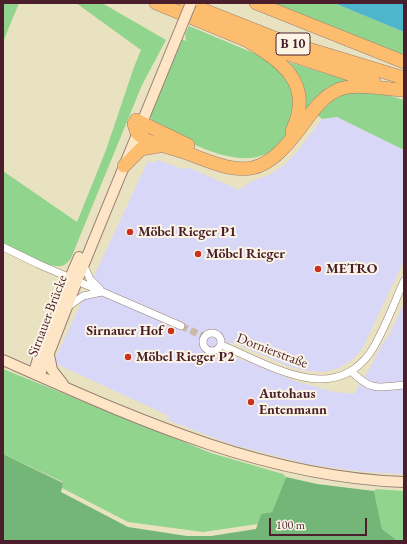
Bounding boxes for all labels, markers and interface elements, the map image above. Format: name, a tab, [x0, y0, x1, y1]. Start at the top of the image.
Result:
road number: B 10	[276, 33, 310, 55]
place label: Möbel Rieger P1	[138, 224, 236, 240]
marker: Möbel Rieger P1	[125, 227, 135, 237]
place label: Möbel Rieger	[206, 246, 285, 262]
marker: Möbel Rieger	[193, 249, 203, 259]
place label: METRO	[326, 261, 377, 277]
marker: METRO	[313, 264, 323, 274]
street label: Sirnauer Brücke	[25, 273, 71, 359]
place label: Sirnauer Hof	[86, 323, 163, 339]
marker: Sirnauer Hof	[166, 326, 176, 336]
street label: Dornierstraße	[234, 330, 310, 372]
place label: Möbel Rieger P2	[136, 349, 234, 365]
marker: Möbel Rieger P2	[123, 352, 133, 362]
place label: Autohaus Entenmann	[259, 386, 327, 418]
marker: Autohaus Entenmann	[246, 397, 256, 407]
scale bar	[271, 510, 369, 536]
text: 100 m	[276, 517, 305, 533]

